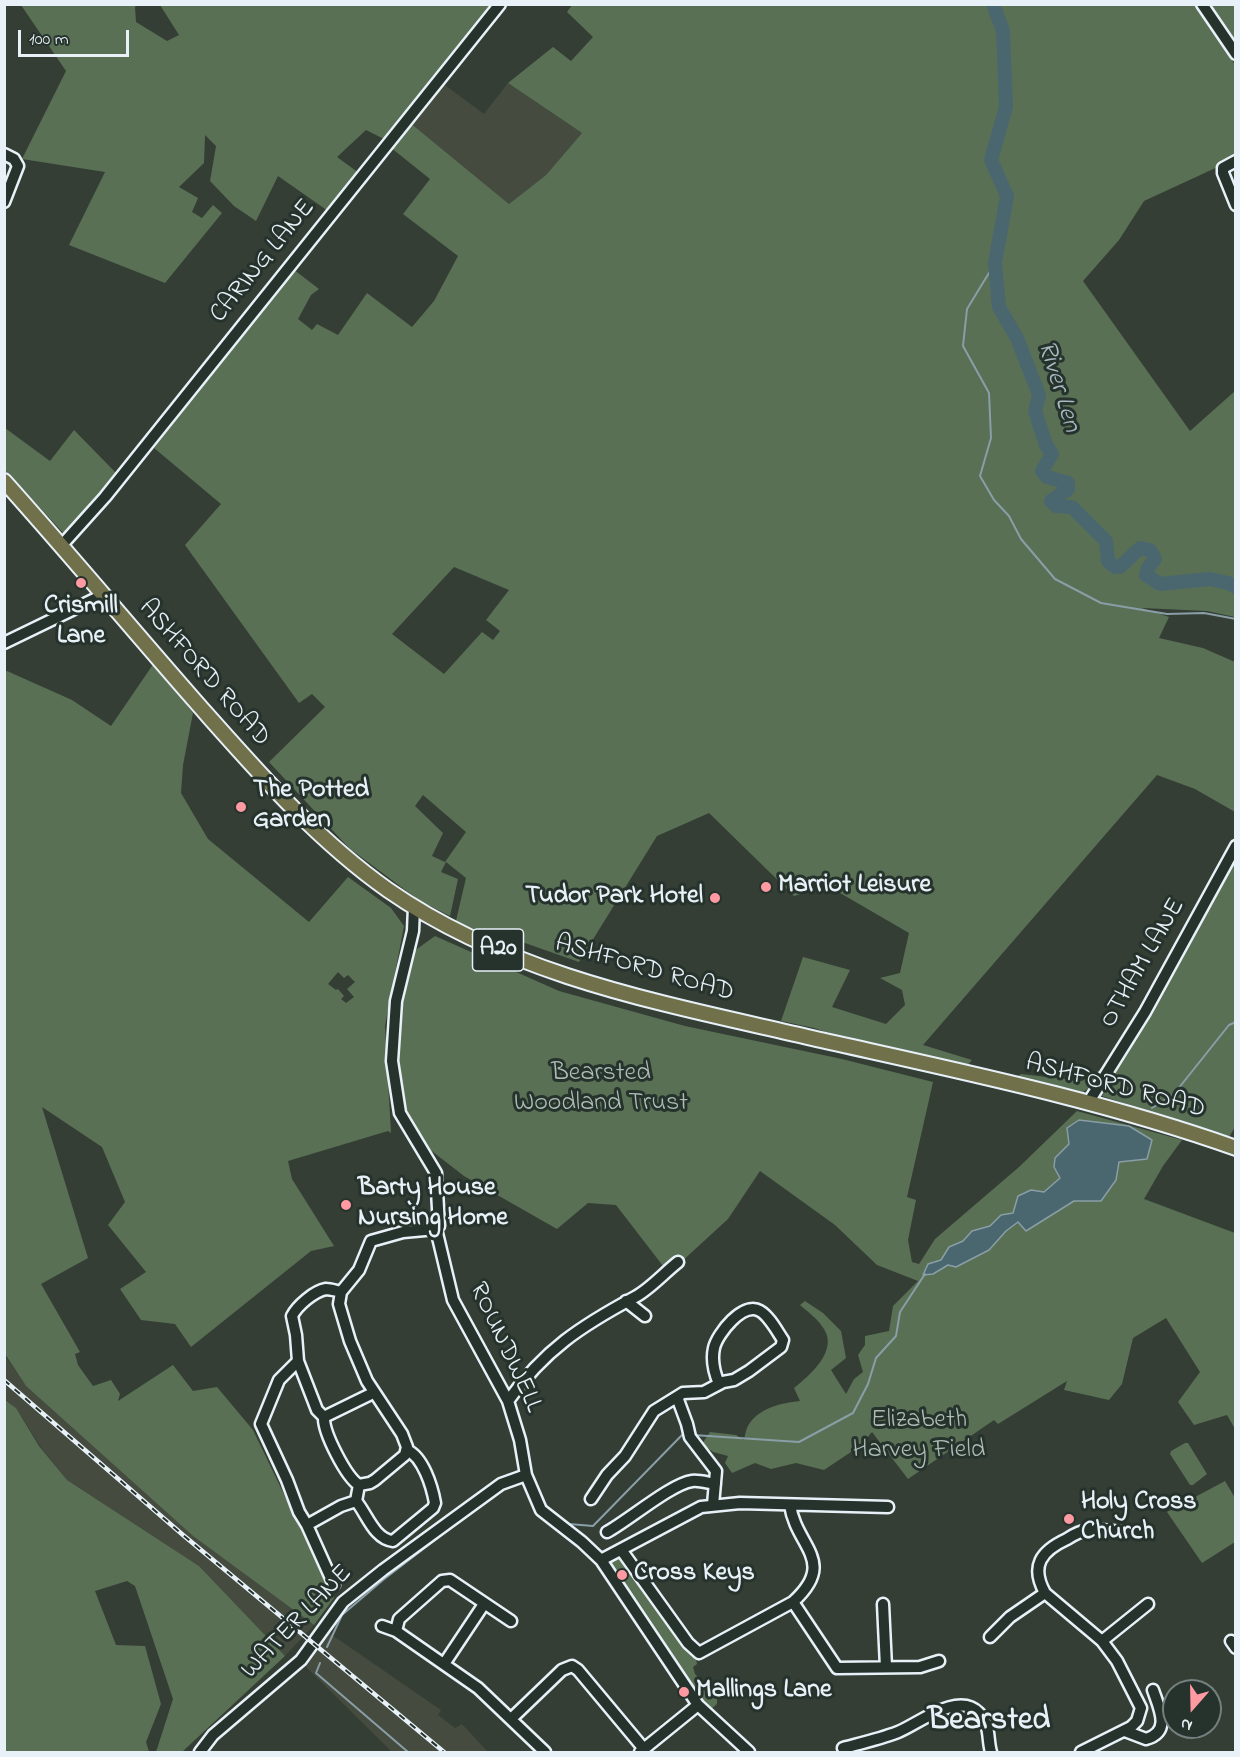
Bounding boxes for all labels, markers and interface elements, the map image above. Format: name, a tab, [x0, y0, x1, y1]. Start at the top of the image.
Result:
scale bar	[21, 18, 132, 56]
text: 100 m	[29, 27, 69, 53]
street label: CARING LANE	[205, 194, 323, 330]
water label: River Len	[1028, 337, 1086, 437]
marker: Crismill Lane	[74, 576, 88, 590]
place label: Crismill Lane	[44, 592, 118, 654]
street label: ASHFORD ROAD	[131, 594, 275, 754]
place label: The Potted Garden	[253, 776, 369, 838]
marker: The Potted Garden	[234, 800, 248, 814]
place label: Marriot Leisure	[778, 871, 931, 903]
marker: Marriot Leisure	[759, 880, 773, 894]
place label: Tudor Park Hotel	[525, 882, 703, 914]
marker: Tudor Park Hotel	[708, 891, 722, 905]
street label: OTHAM LANE	[1094, 894, 1194, 1034]
road number: A20	[472, 929, 524, 971]
street label: ASHFORD ROAD	[551, 930, 737, 1010]
street label: ASHFORD ROAD	[1022, 1049, 1208, 1127]
park label: Bearsted Woodland Trust	[514, 1059, 688, 1120]
place label: Barty House Nursing Home	[358, 1174, 508, 1236]
marker: Barty House Nursing Home	[339, 1198, 353, 1212]
street label: ROUNDWELL	[460, 1278, 548, 1418]
park label: Elizabeth Harvey Field	[853, 1406, 985, 1468]
place label: Holy Cross Church	[1081, 1488, 1196, 1550]
marker: Holy Cross Church	[1062, 1512, 1076, 1526]
street label: WATER LANE	[236, 1559, 360, 1687]
place label: Cross Keys	[634, 1559, 755, 1591]
marker: Cross Keys	[615, 1568, 629, 1582]
place label: Mallings Lane	[696, 1676, 832, 1708]
north arrow	[1162, 1679, 1222, 1739]
marker: Mallings Lane	[677, 1685, 691, 1699]
district label: Bearsted	[928, 1704, 1050, 1742]
text: N	[1177, 1711, 1196, 1737]

